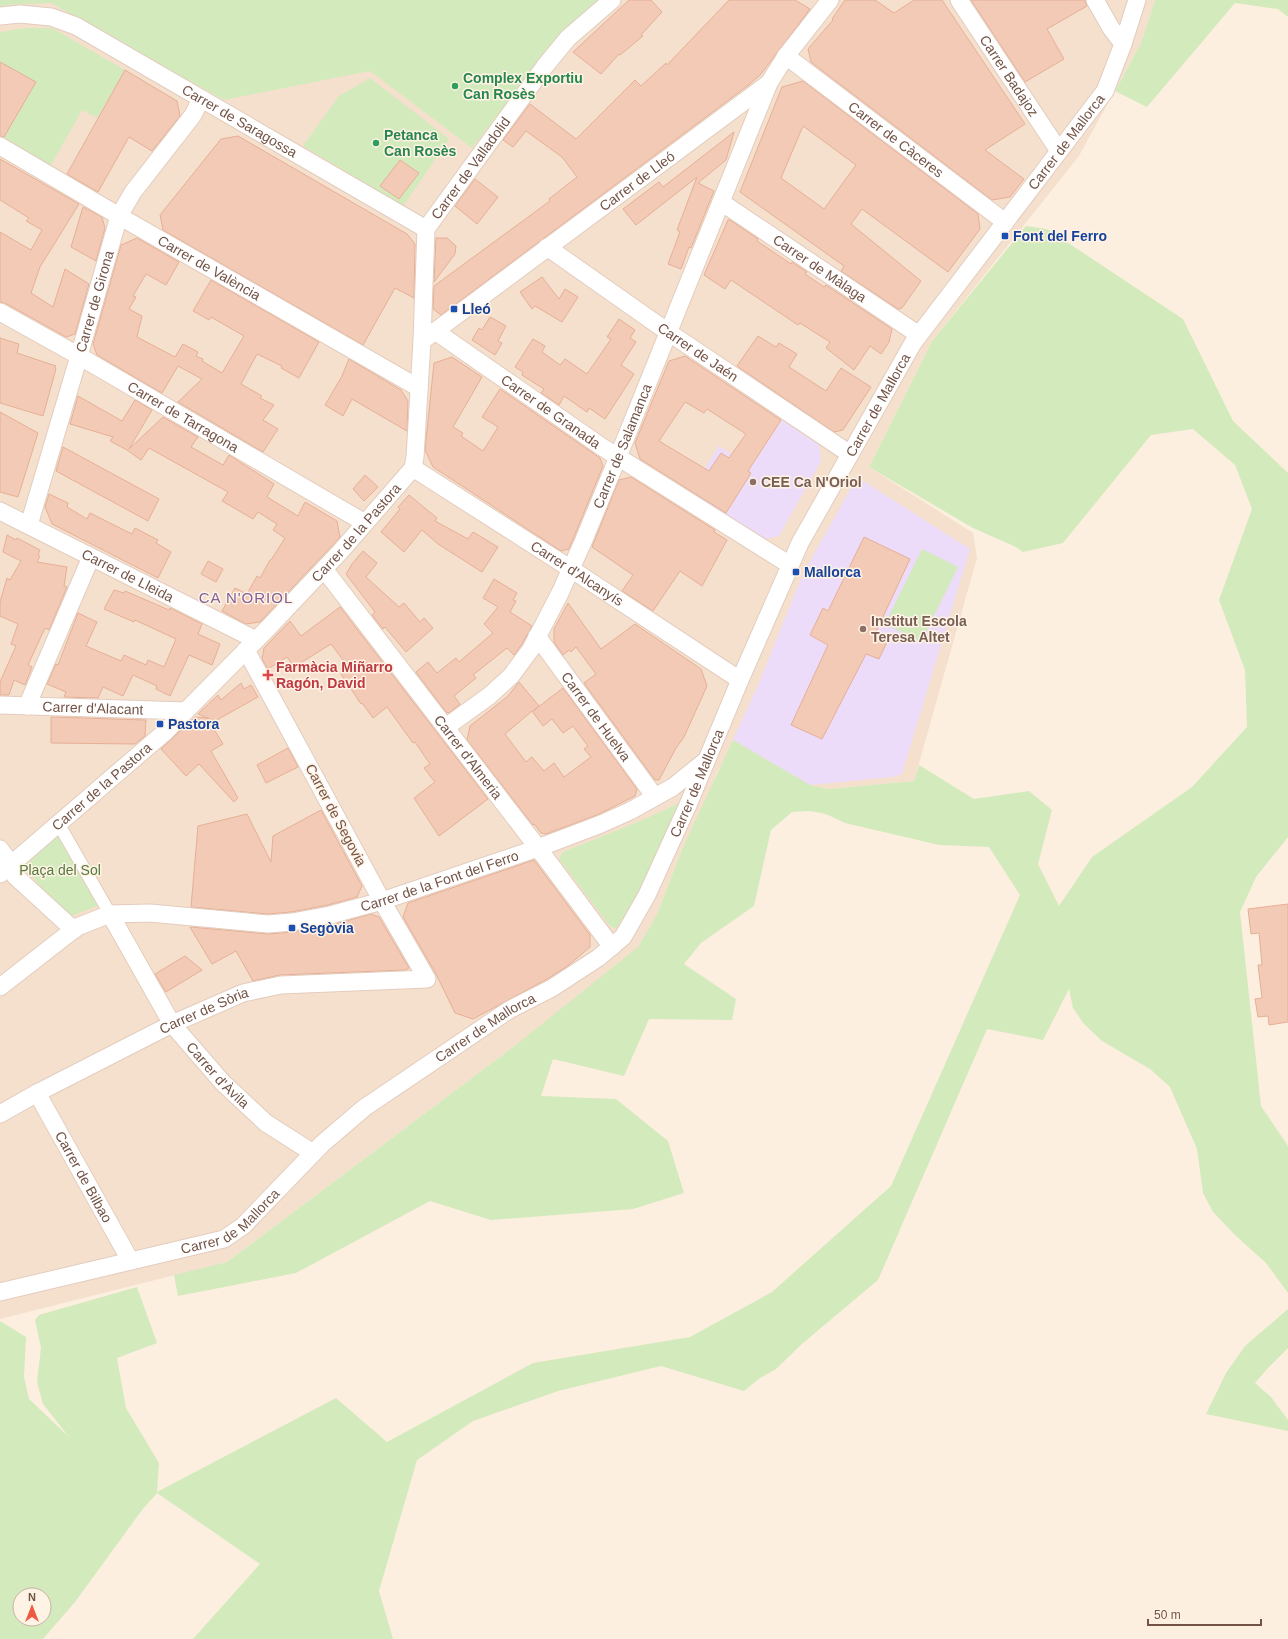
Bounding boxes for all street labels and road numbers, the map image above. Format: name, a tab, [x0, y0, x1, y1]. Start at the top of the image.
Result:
street label: Carrer Badajoz	[977, 32, 1042, 120]
street label: Carrer de Saragossa	[179, 81, 300, 161]
street label: Carrer de Mallorca	[1025, 91, 1108, 193]
street label: Carrer de Càceres	[845, 98, 947, 181]
street label: Carrer de Valladolid	[428, 114, 513, 222]
street label: Carrer de Lleó	[596, 148, 678, 214]
street label: Carrer de Màlaga	[770, 231, 870, 306]
street label: Carrer de València	[155, 232, 264, 304]
street label: Carrer de Girona	[72, 248, 117, 354]
street label: Carrer de Jaén	[655, 319, 741, 385]
street label: Carrer de Mallorca	[842, 350, 914, 459]
street label: Carrer de Granada	[498, 371, 604, 452]
street label: Carrer de Tarragona	[125, 378, 242, 456]
street label: Carrer de Salamanca	[590, 381, 655, 511]
street label: Carrer de la Pastora	[308, 480, 404, 585]
street label: Carrer d'Alcanyís	[528, 537, 626, 609]
street label: Carrer de Lleida	[79, 546, 176, 605]
street label: Carrer de Huelva	[558, 669, 634, 765]
street label: Carrer d'Alacant	[42, 698, 144, 718]
street label: Carrer d'Almeria	[431, 712, 506, 802]
street label: Carrer de Mallorca	[666, 726, 727, 840]
street label: Carrer de la Pastora	[49, 739, 155, 834]
street label: Carrer de Segovia	[302, 761, 370, 869]
street label: Carrer de la Font del Ferro	[359, 847, 521, 914]
street label: Carrer de Sòria	[157, 984, 250, 1037]
street label: Carrer de Mallorca	[432, 990, 538, 1066]
street label: Carrer d'Àvila	[183, 1039, 253, 1111]
street label: Carrer de Bilbao	[52, 1128, 116, 1226]
street label: Carrer de Mallorca	[179, 1185, 283, 1257]

